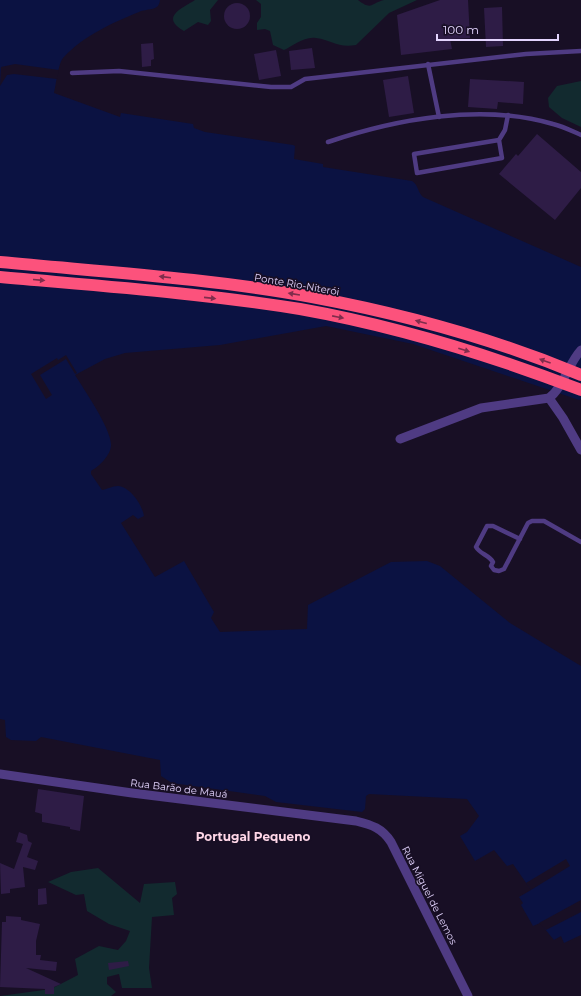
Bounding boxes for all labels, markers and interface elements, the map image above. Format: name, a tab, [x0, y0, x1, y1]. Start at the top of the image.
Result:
scale bar	[437, 16, 558, 42]
text: 100 m	[443, 22, 479, 37]
street label: Ponte Rio-Niterói	[253, 271, 340, 298]
one-way arrow	[159, 274, 171, 281]
one-way arrow	[33, 277, 45, 284]
one-way arrow	[288, 291, 300, 297]
one-way arrow	[204, 294, 216, 301]
one-way arrow	[332, 315, 345, 321]
one-way arrow	[415, 319, 427, 325]
one-way arrow	[459, 347, 471, 353]
one-way arrow	[538, 358, 550, 364]
street label: Rua Barão de Mauá	[130, 776, 228, 801]
district label: Portugal Pequeno	[196, 829, 310, 844]
street label: Rua Miguel de Lemos	[399, 844, 460, 947]

